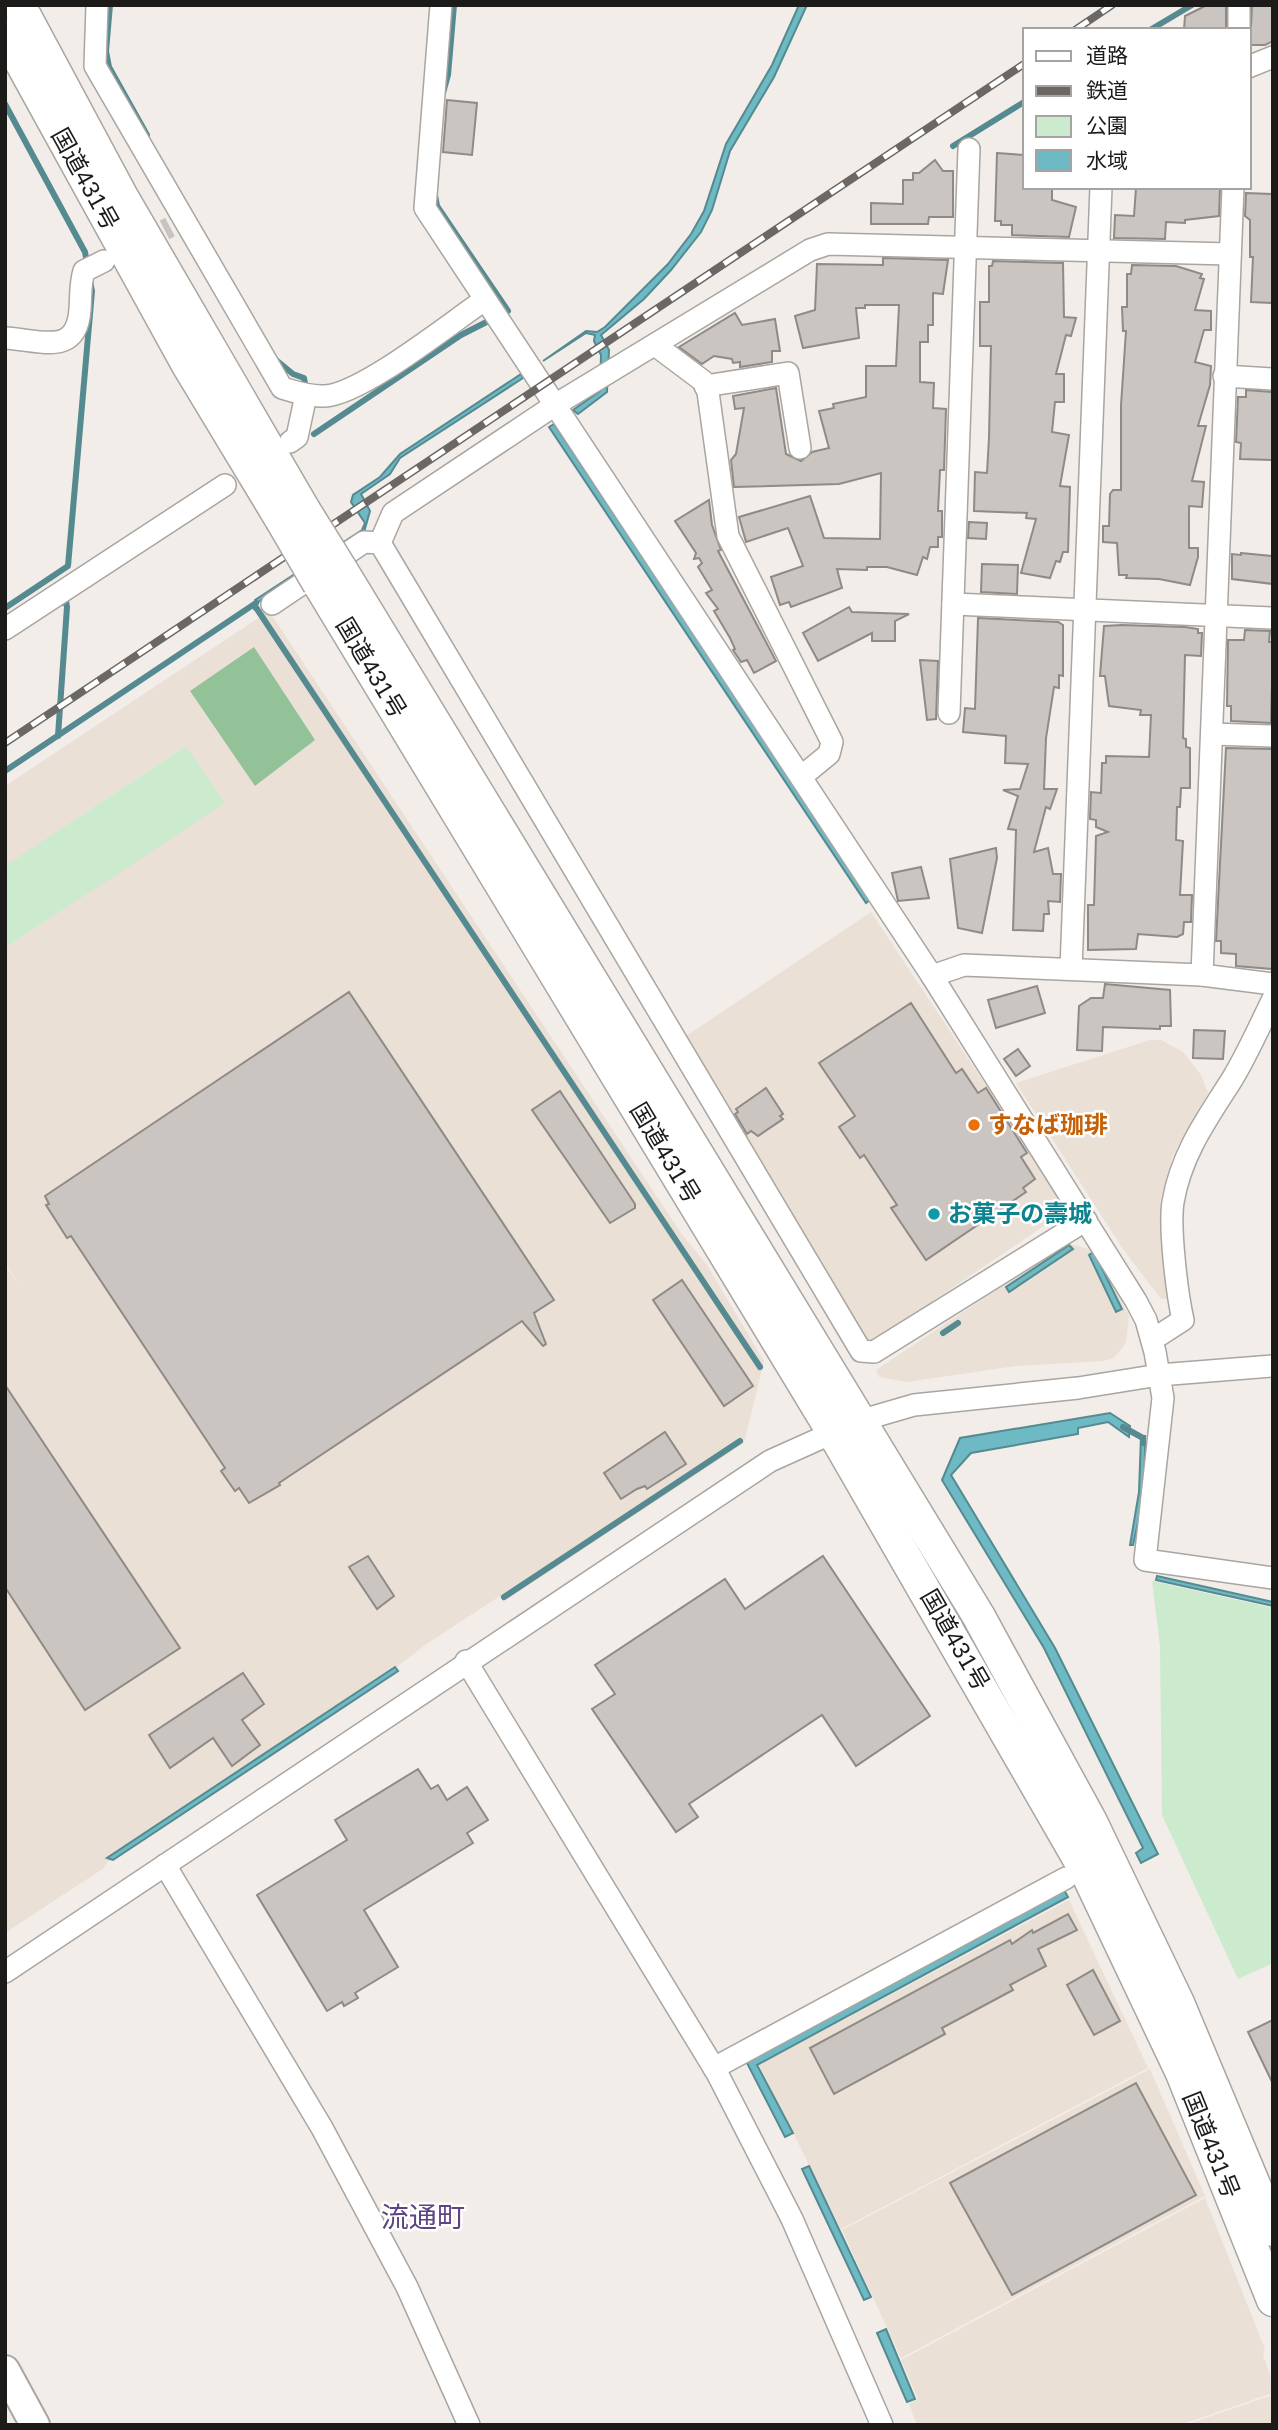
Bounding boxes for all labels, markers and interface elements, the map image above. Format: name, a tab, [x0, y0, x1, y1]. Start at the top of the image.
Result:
legend	[1023, 28, 1250, 189]
text: 道路	[1086, 44, 1128, 67]
text: 鉄道	[1086, 79, 1128, 102]
text: 公園	[1086, 114, 1128, 137]
street label: 国道431号	[46, 123, 124, 234]
text: 水域	[1086, 149, 1128, 172]
street label: 国道431号	[331, 613, 412, 723]
street label: 国道431号	[625, 1098, 706, 1208]
place label: すなば珈琲	[988, 1111, 1108, 1138]
marker: すなば珈琲	[966, 1117, 982, 1133]
place label: お菓子の壽城	[948, 1200, 1092, 1227]
marker: お菓子の壽城	[926, 1206, 942, 1222]
street label: 国道431号	[916, 1584, 995, 1695]
street label: 国道431号	[1178, 2088, 1245, 2202]
district label: 流通町	[381, 2202, 465, 2233]

